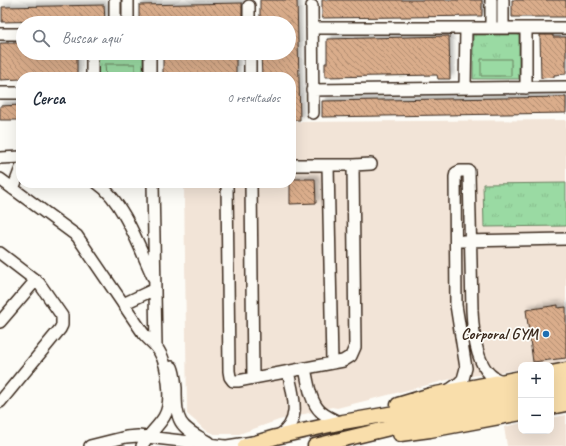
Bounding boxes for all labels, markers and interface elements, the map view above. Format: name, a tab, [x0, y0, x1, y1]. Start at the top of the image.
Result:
search box	[16, 16, 296, 60]
icon: search	[30, 27, 52, 49]
text: Buscar aquí	[62, 29, 121, 48]
text: Cerca	[32, 88, 65, 109]
text: 0 resultados	[227, 90, 280, 106]
place label: Corporal GYM	[461, 324, 539, 344]
marker: Corporal GYM	[541, 329, 551, 339]
map controls	[518, 362, 554, 434]
button: +	[518, 362, 554, 398]
button: −	[518, 398, 554, 434]

